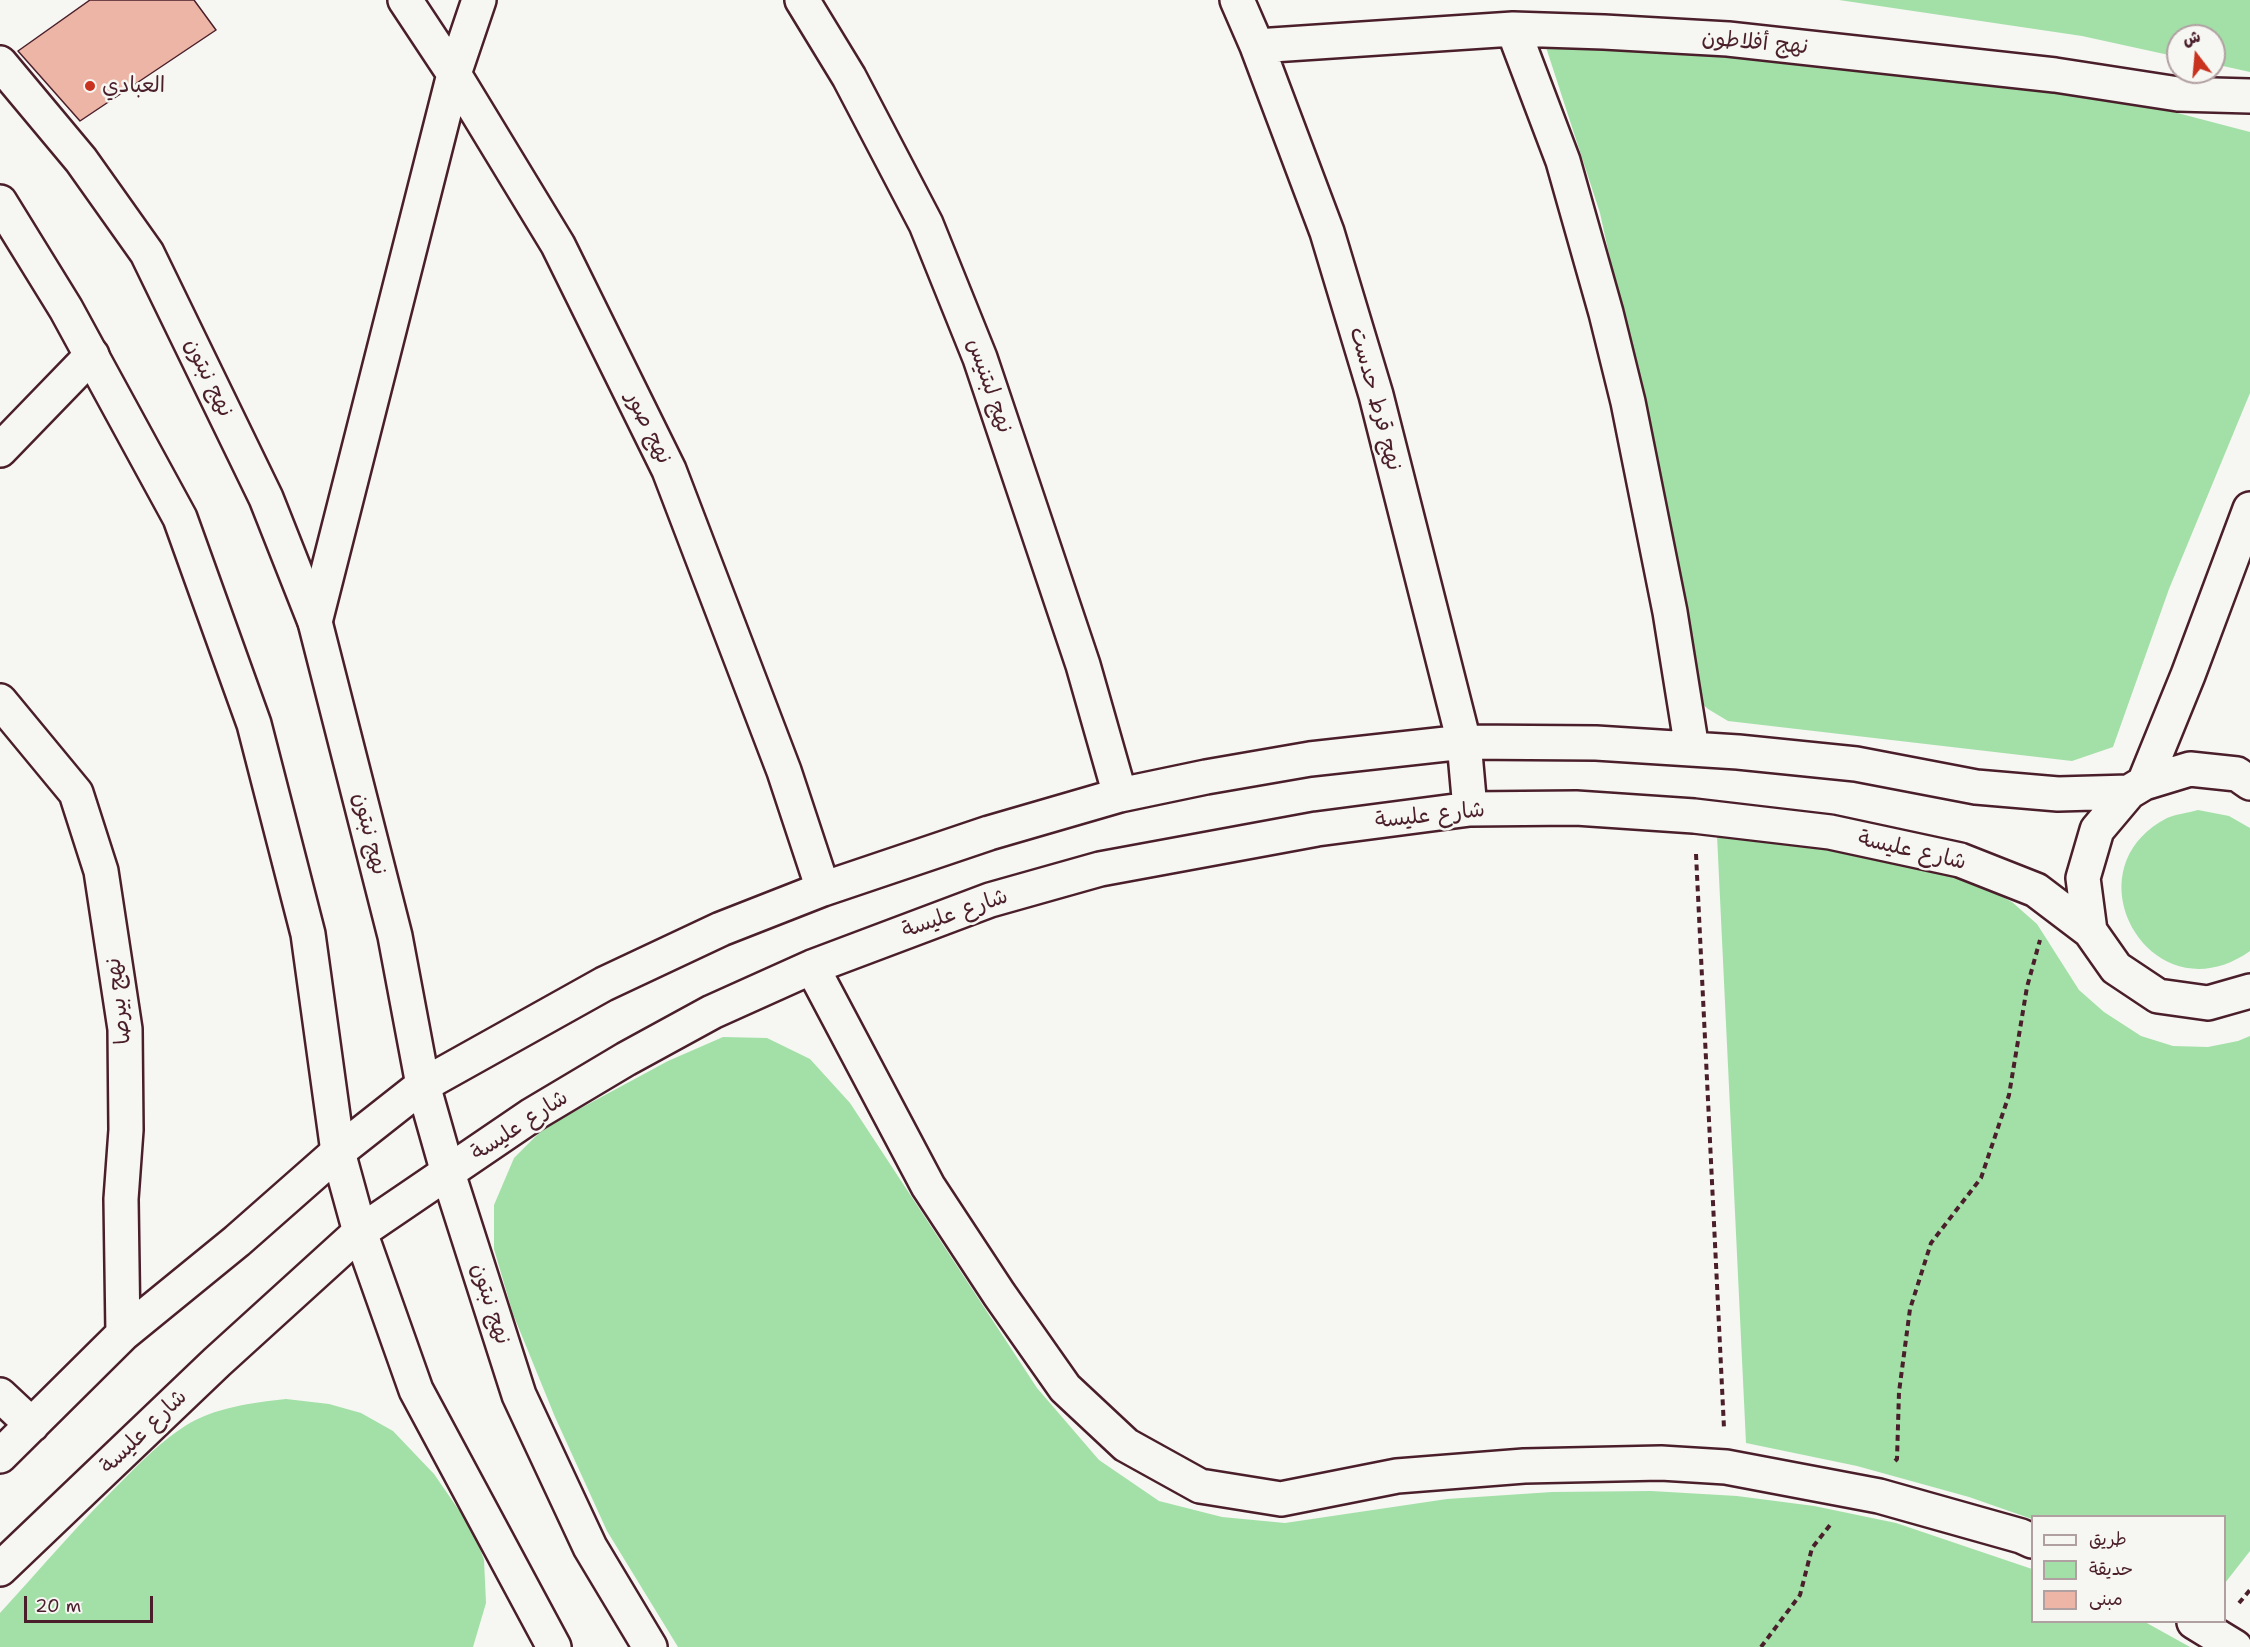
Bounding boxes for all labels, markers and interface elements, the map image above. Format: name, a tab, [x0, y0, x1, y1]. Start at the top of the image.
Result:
north arrow	[2166, 24, 2226, 84]
street label: نهج أفلاطون	[1701, 25, 1809, 61]
text: ش	[2180, 26, 2203, 51]
place label: العبادي	[102, 73, 165, 99]
marker: العبادي	[83, 79, 97, 93]
street label: نهج قرط حدست	[1343, 324, 1407, 474]
street label: نهج نبتون	[178, 335, 238, 421]
street label: نهج لبتنيس	[961, 335, 1017, 437]
street label: نهج صور	[619, 387, 677, 469]
street label: نهج نبتون	[346, 790, 392, 878]
street label: شارع عليسة	[1374, 797, 1486, 835]
street label: شارع عليسة	[1855, 826, 1969, 876]
street label: شارع عليسة	[899, 884, 1011, 944]
street label: نهج بيرصا	[101, 956, 137, 1046]
street label: شارع عليسة	[467, 1085, 573, 1167]
street label: نهج نبتون	[464, 1260, 516, 1348]
street label: شارع عليسة	[95, 1384, 193, 1480]
legend	[2031, 1515, 2226, 1623]
text: طريق	[2089, 1527, 2127, 1551]
text: حديقة	[2089, 1557, 2133, 1581]
scale bar	[27, 1584, 156, 1622]
text: مبنى	[2089, 1587, 2123, 1611]
text: 20 m	[35, 1594, 81, 1618]

